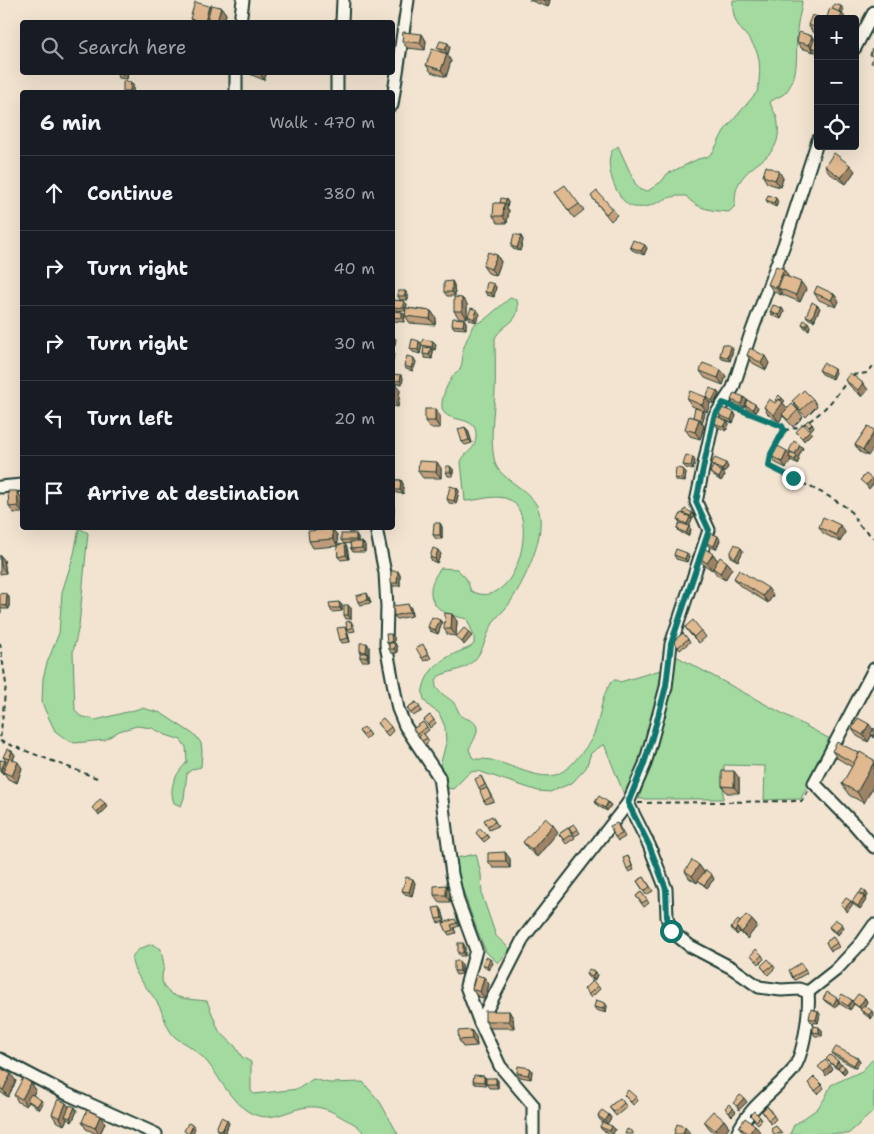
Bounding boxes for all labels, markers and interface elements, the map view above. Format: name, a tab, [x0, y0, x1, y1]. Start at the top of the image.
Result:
map controls	[814, 15, 859, 150]
button: +	[814, 15, 859, 60]
search box	[20, 20, 395, 75]
icon: search	[38, 34, 66, 62]
text: Search here	[78, 35, 187, 60]
button: −	[814, 60, 859, 105]
button: locate	[814, 105, 859, 150]
text: 6 min	[40, 109, 101, 137]
text: Walk · 470 m	[270, 112, 375, 133]
icon: ahead	[40, 179, 68, 207]
text: Continue	[87, 181, 173, 206]
text: 380 m	[323, 183, 375, 204]
icon: right	[40, 254, 68, 282]
text: Turn right	[87, 256, 188, 281]
text: 40 m	[333, 258, 375, 279]
icon: right	[40, 329, 68, 357]
text: Turn right	[87, 331, 188, 356]
text: 30 m	[334, 333, 375, 354]
icon: left	[40, 404, 68, 432]
text: Turn left	[87, 406, 173, 431]
text: 20 m	[334, 408, 375, 429]
route end	[782, 467, 805, 490]
icon: arrive	[40, 479, 68, 507]
text: Arrive at destination	[87, 481, 299, 506]
route start	[660, 920, 683, 943]

